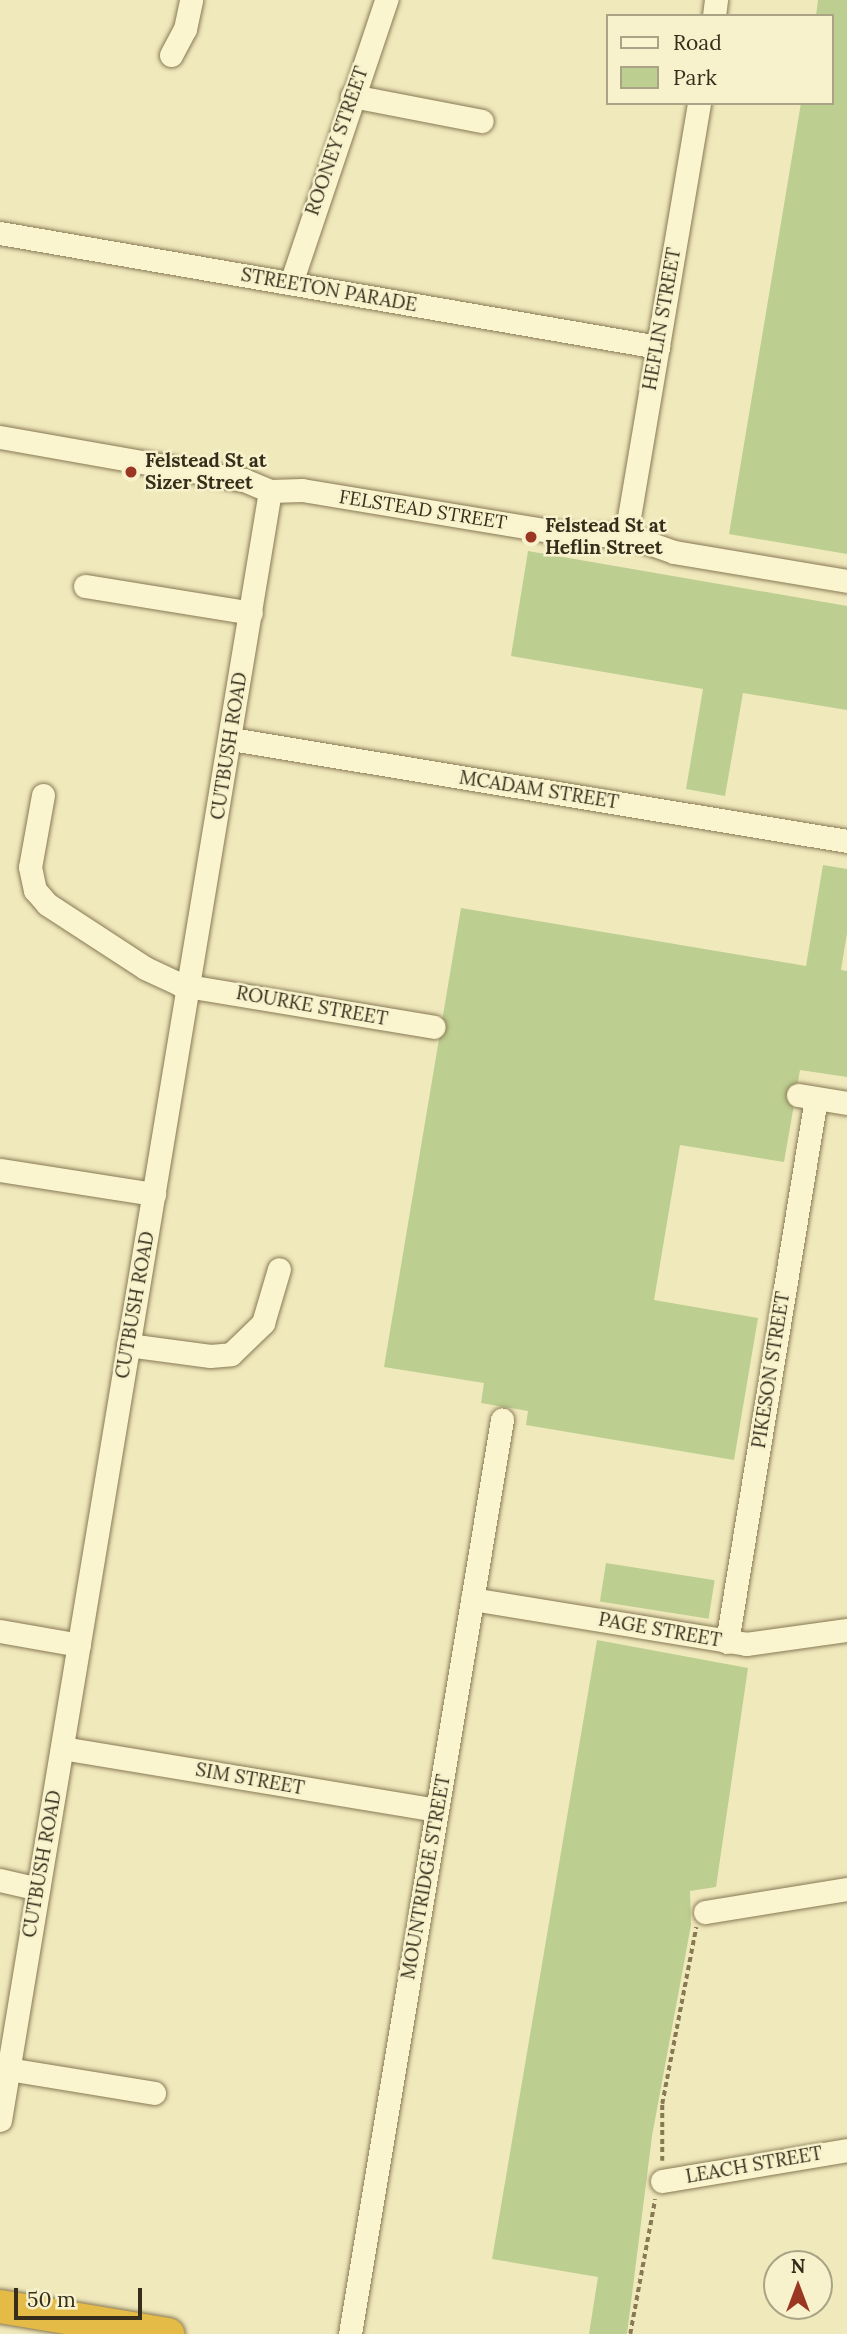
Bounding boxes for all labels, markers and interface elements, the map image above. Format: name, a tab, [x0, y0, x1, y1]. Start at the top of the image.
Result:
legend	[606, 14, 833, 105]
text: Road	[673, 29, 722, 56]
street label: ROONEY STREET	[301, 64, 373, 218]
text: Park	[673, 64, 717, 91]
street label: HEFLIN STREET	[638, 246, 686, 392]
street label: STREETON PARADE	[239, 263, 419, 317]
place label: Felstead St at Sizer Street	[145, 450, 267, 494]
marker: Felstead St at Sizer Street	[123, 464, 139, 480]
street label: FELSTEAD STREET	[337, 485, 509, 535]
place label: Felstead St at Heflin Street	[545, 515, 667, 559]
marker: Felstead St at Heflin Street	[523, 529, 539, 545]
street label: CUTBUSH ROAD	[206, 671, 252, 821]
street label: MCADAM STREET	[458, 766, 620, 814]
street label: ROURKE STREET	[234, 981, 390, 1031]
street label: CUTBUSH ROAD	[111, 1230, 159, 1380]
street label: PIKESON STREET	[747, 1290, 795, 1450]
street label: PAGE STREET	[597, 1608, 723, 1652]
street label: SIM STREET	[194, 1758, 306, 1800]
street label: MOUNTRIDGE STREET	[397, 1773, 455, 1981]
street label: CUTBUSH ROAD	[18, 1789, 66, 1939]
street label: LEACH STREET	[684, 2142, 824, 2188]
north arrow	[763, 2250, 833, 2320]
text: N	[791, 2254, 805, 2278]
scale bar	[18, 2274, 145, 2318]
text: 50 m	[27, 2286, 76, 2313]

